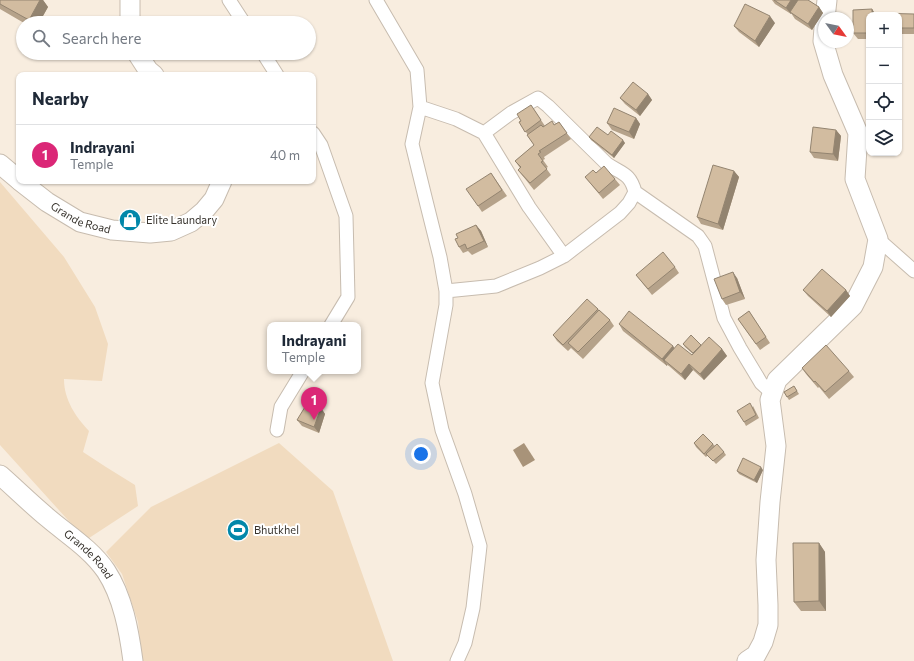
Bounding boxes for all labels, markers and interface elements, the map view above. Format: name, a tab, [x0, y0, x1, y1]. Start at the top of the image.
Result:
north arrow	[818, 12, 854, 48]
map controls	[866, 12, 902, 156]
button: +	[866, 12, 902, 48]
search box	[16, 16, 316, 60]
icon: search	[30, 27, 52, 49]
text: Search here	[62, 29, 141, 47]
button: −	[866, 48, 902, 84]
button: locate	[866, 84, 902, 120]
text: Nearby	[32, 88, 89, 109]
button: layers	[866, 120, 902, 156]
text: Indrayani	[70, 138, 135, 156]
text: 1	[42, 147, 48, 163]
text: 40 m	[270, 147, 300, 163]
text: Temple	[70, 156, 113, 172]
street label: Grande Road	[49, 199, 112, 235]
shop icon: Elite Laundary	[117, 207, 143, 233]
place label: Elite Laundary	[146, 213, 217, 226]
popup	[267, 322, 361, 374]
text: Indrayani	[282, 331, 346, 349]
text: Temple	[282, 349, 325, 365]
pin: 1	[301, 387, 327, 420]
your location	[411, 444, 431, 464]
sports icon: Bhutkhel	[225, 517, 251, 543]
place label: Bhutkhel	[254, 523, 299, 536]
street label: Grande Road	[62, 526, 116, 581]

